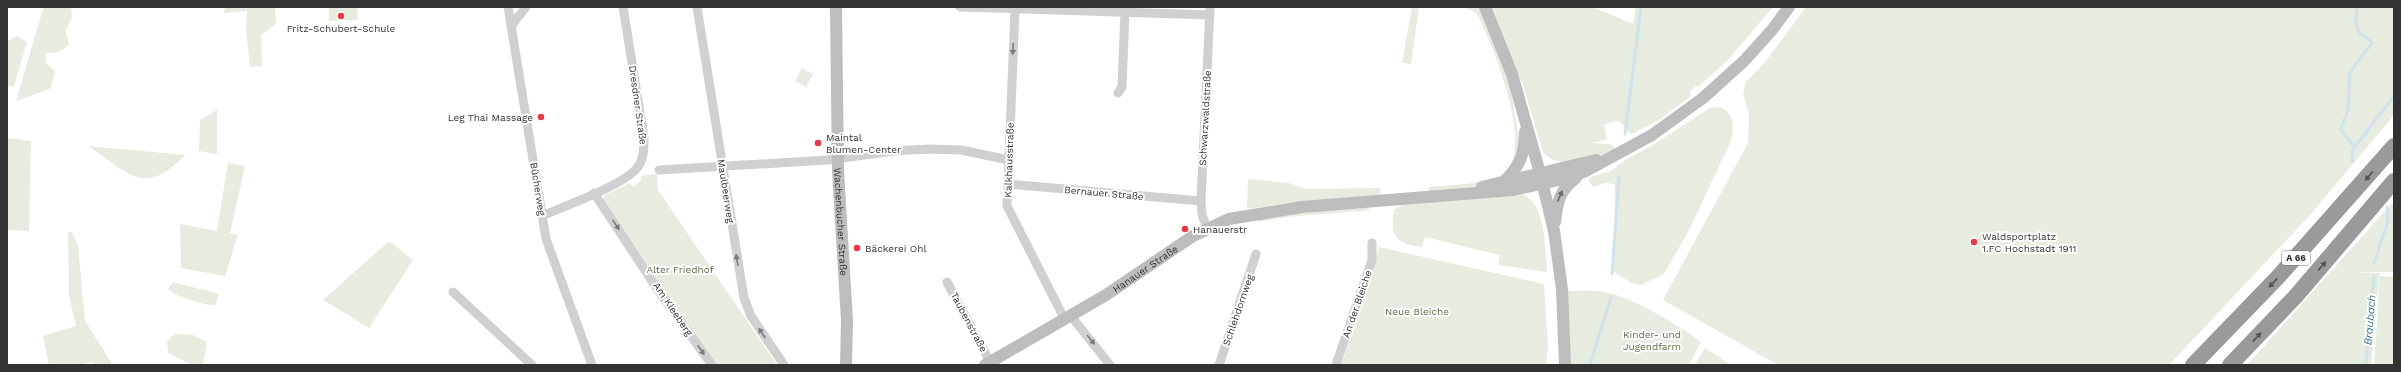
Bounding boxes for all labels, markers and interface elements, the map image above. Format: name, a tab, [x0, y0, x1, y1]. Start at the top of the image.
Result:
marker: Fritz-Schubert-Schule	[336, 11, 346, 21]
place label: Fritz-Schubert-Schule	[287, 23, 396, 34]
one-way arrow	[1010, 43, 1017, 55]
street label: Dresdner Straße	[627, 65, 649, 145]
street label: Schwarzwaldstraße	[1197, 70, 1213, 166]
place label: Leg Thai Massage	[448, 112, 533, 123]
marker: Leg Thai Massage	[536, 112, 546, 122]
street label: Kalkhausstraße	[1002, 122, 1016, 198]
place label: Maintal Blumen-Center	[826, 132, 901, 155]
marker: Maintal Blumen-Center	[813, 138, 823, 148]
street label: Maulbeerweg	[716, 158, 737, 224]
street label: Bücherweg	[528, 162, 548, 217]
street label: Wachenbucher Straße	[832, 168, 850, 276]
one-way arrow	[2364, 171, 2374, 181]
street label: Bernauer Straße	[1064, 184, 1144, 202]
one-way arrow	[1558, 190, 1564, 202]
one-way arrow	[612, 220, 620, 230]
marker: Hanauerstr	[1180, 224, 1190, 234]
place label: Hanauerstr	[1193, 224, 1247, 235]
place label: Waldsportplatz 1.FC Hochstadt 1911	[1982, 231, 2077, 254]
marker: Waldsportplatz 1.FC Hochstadt 1911	[1969, 237, 1979, 247]
street label: Hanauer Straße	[1110, 242, 1180, 294]
marker: Bäckerei Ohl	[852, 243, 862, 253]
place label: Bäckerei Ohl	[865, 243, 927, 254]
road number: A 66	[2282, 251, 2310, 265]
one-way arrow	[734, 253, 740, 266]
one-way arrow	[2317, 261, 2326, 271]
park label: Alter Friedhof	[646, 264, 714, 275]
street label: An der Bleiche	[1340, 268, 1374, 339]
street label: Schlehdornweg	[1221, 272, 1256, 347]
one-way arrow	[2268, 278, 2277, 288]
street label: Am Kleeberg	[651, 280, 695, 338]
street label: Taubenstraße	[949, 290, 989, 354]
water label: Braubach	[2361, 294, 2379, 346]
park label: Neue Bleiche	[1385, 306, 1449, 317]
one-way arrow	[758, 327, 766, 338]
park label: Kinder- und Jugendfarm	[1623, 329, 1681, 352]
one-way arrow	[2252, 332, 2262, 342]
one-way arrow	[1086, 335, 1095, 346]
one-way arrow	[697, 345, 705, 355]

